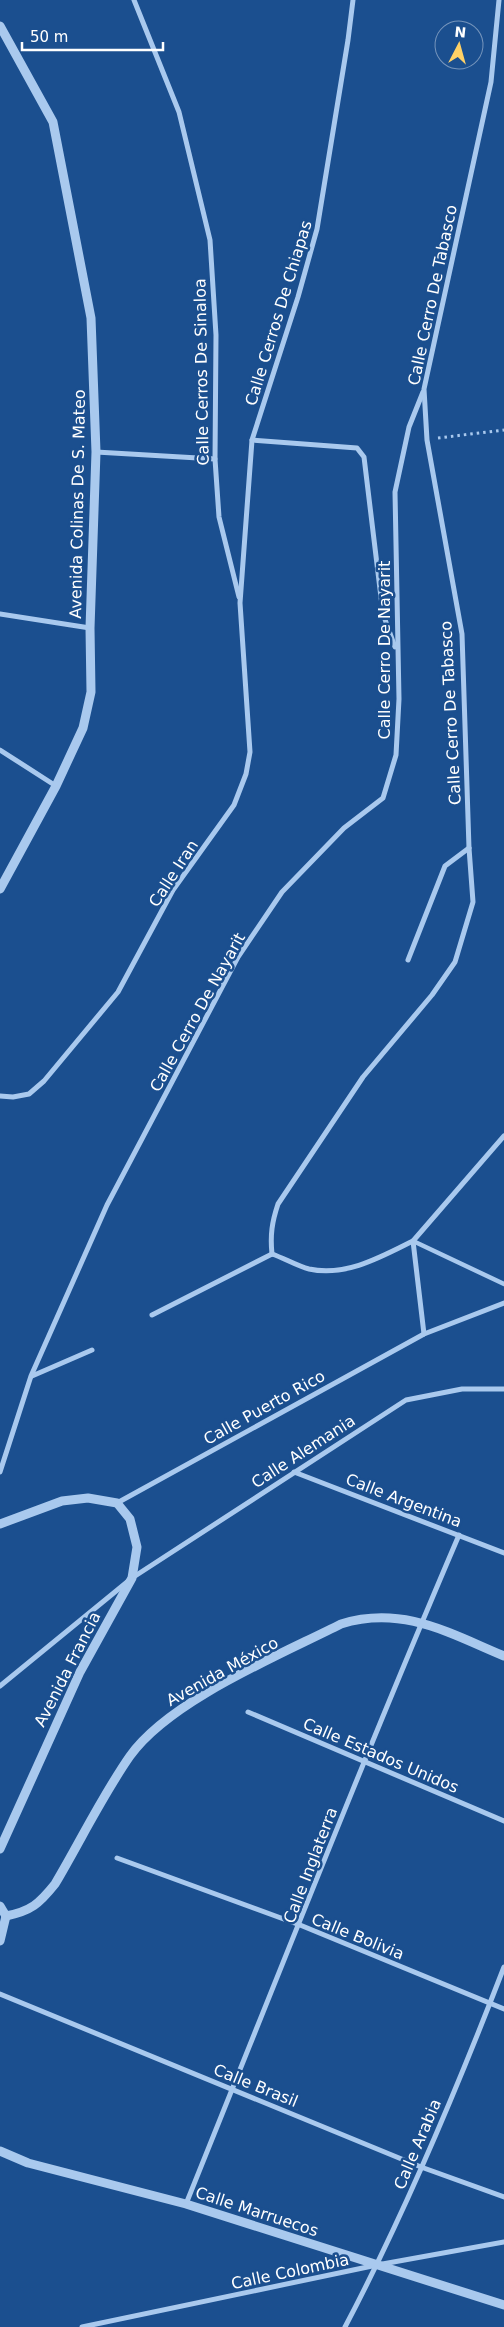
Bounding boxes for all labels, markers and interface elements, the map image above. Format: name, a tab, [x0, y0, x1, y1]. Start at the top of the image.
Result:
scale bar	[22, 20, 164, 52]
north arrow	[434, 20, 484, 70]
text: N	[454, 24, 467, 41]
text: 50 m	[30, 28, 68, 46]
street label: Calle Cerro De Tabasco	[404, 203, 461, 387]
street label: Calle Cerros De Chiapas	[241, 218, 316, 408]
street label: Calle Cerros De Sinaloa	[190, 278, 213, 466]
street label: Avenida Colinas De S. Mateo	[66, 389, 89, 619]
street label: Calle Cerro De Nayarit	[375, 561, 394, 739]
street label: Calle Cerro De Tabasco	[436, 620, 465, 805]
street label: Calle Iran	[145, 836, 202, 910]
street label: Calle Cerro De Nayarit	[146, 929, 249, 1095]
street label: Calle Puerto Rico	[200, 1366, 328, 1449]
street label: Calle Alemania	[248, 1411, 359, 1492]
street label: Calle Argentina	[343, 1470, 465, 1531]
street label: Avenida Francia	[30, 1609, 105, 1730]
street label: Avenida México	[163, 1633, 281, 1710]
street label: Calle Estados Unidos	[300, 1714, 462, 1797]
street label: Calle Inglaterra	[280, 1804, 341, 1926]
street label: Calle Bolivia	[309, 1909, 407, 1964]
street label: Calle Brasil	[211, 2060, 301, 2111]
street label: Calle Arabia	[390, 2096, 445, 2192]
street label: Calle Marruecos	[193, 2183, 321, 2240]
street label: Calle Colombia	[229, 2250, 351, 2293]

